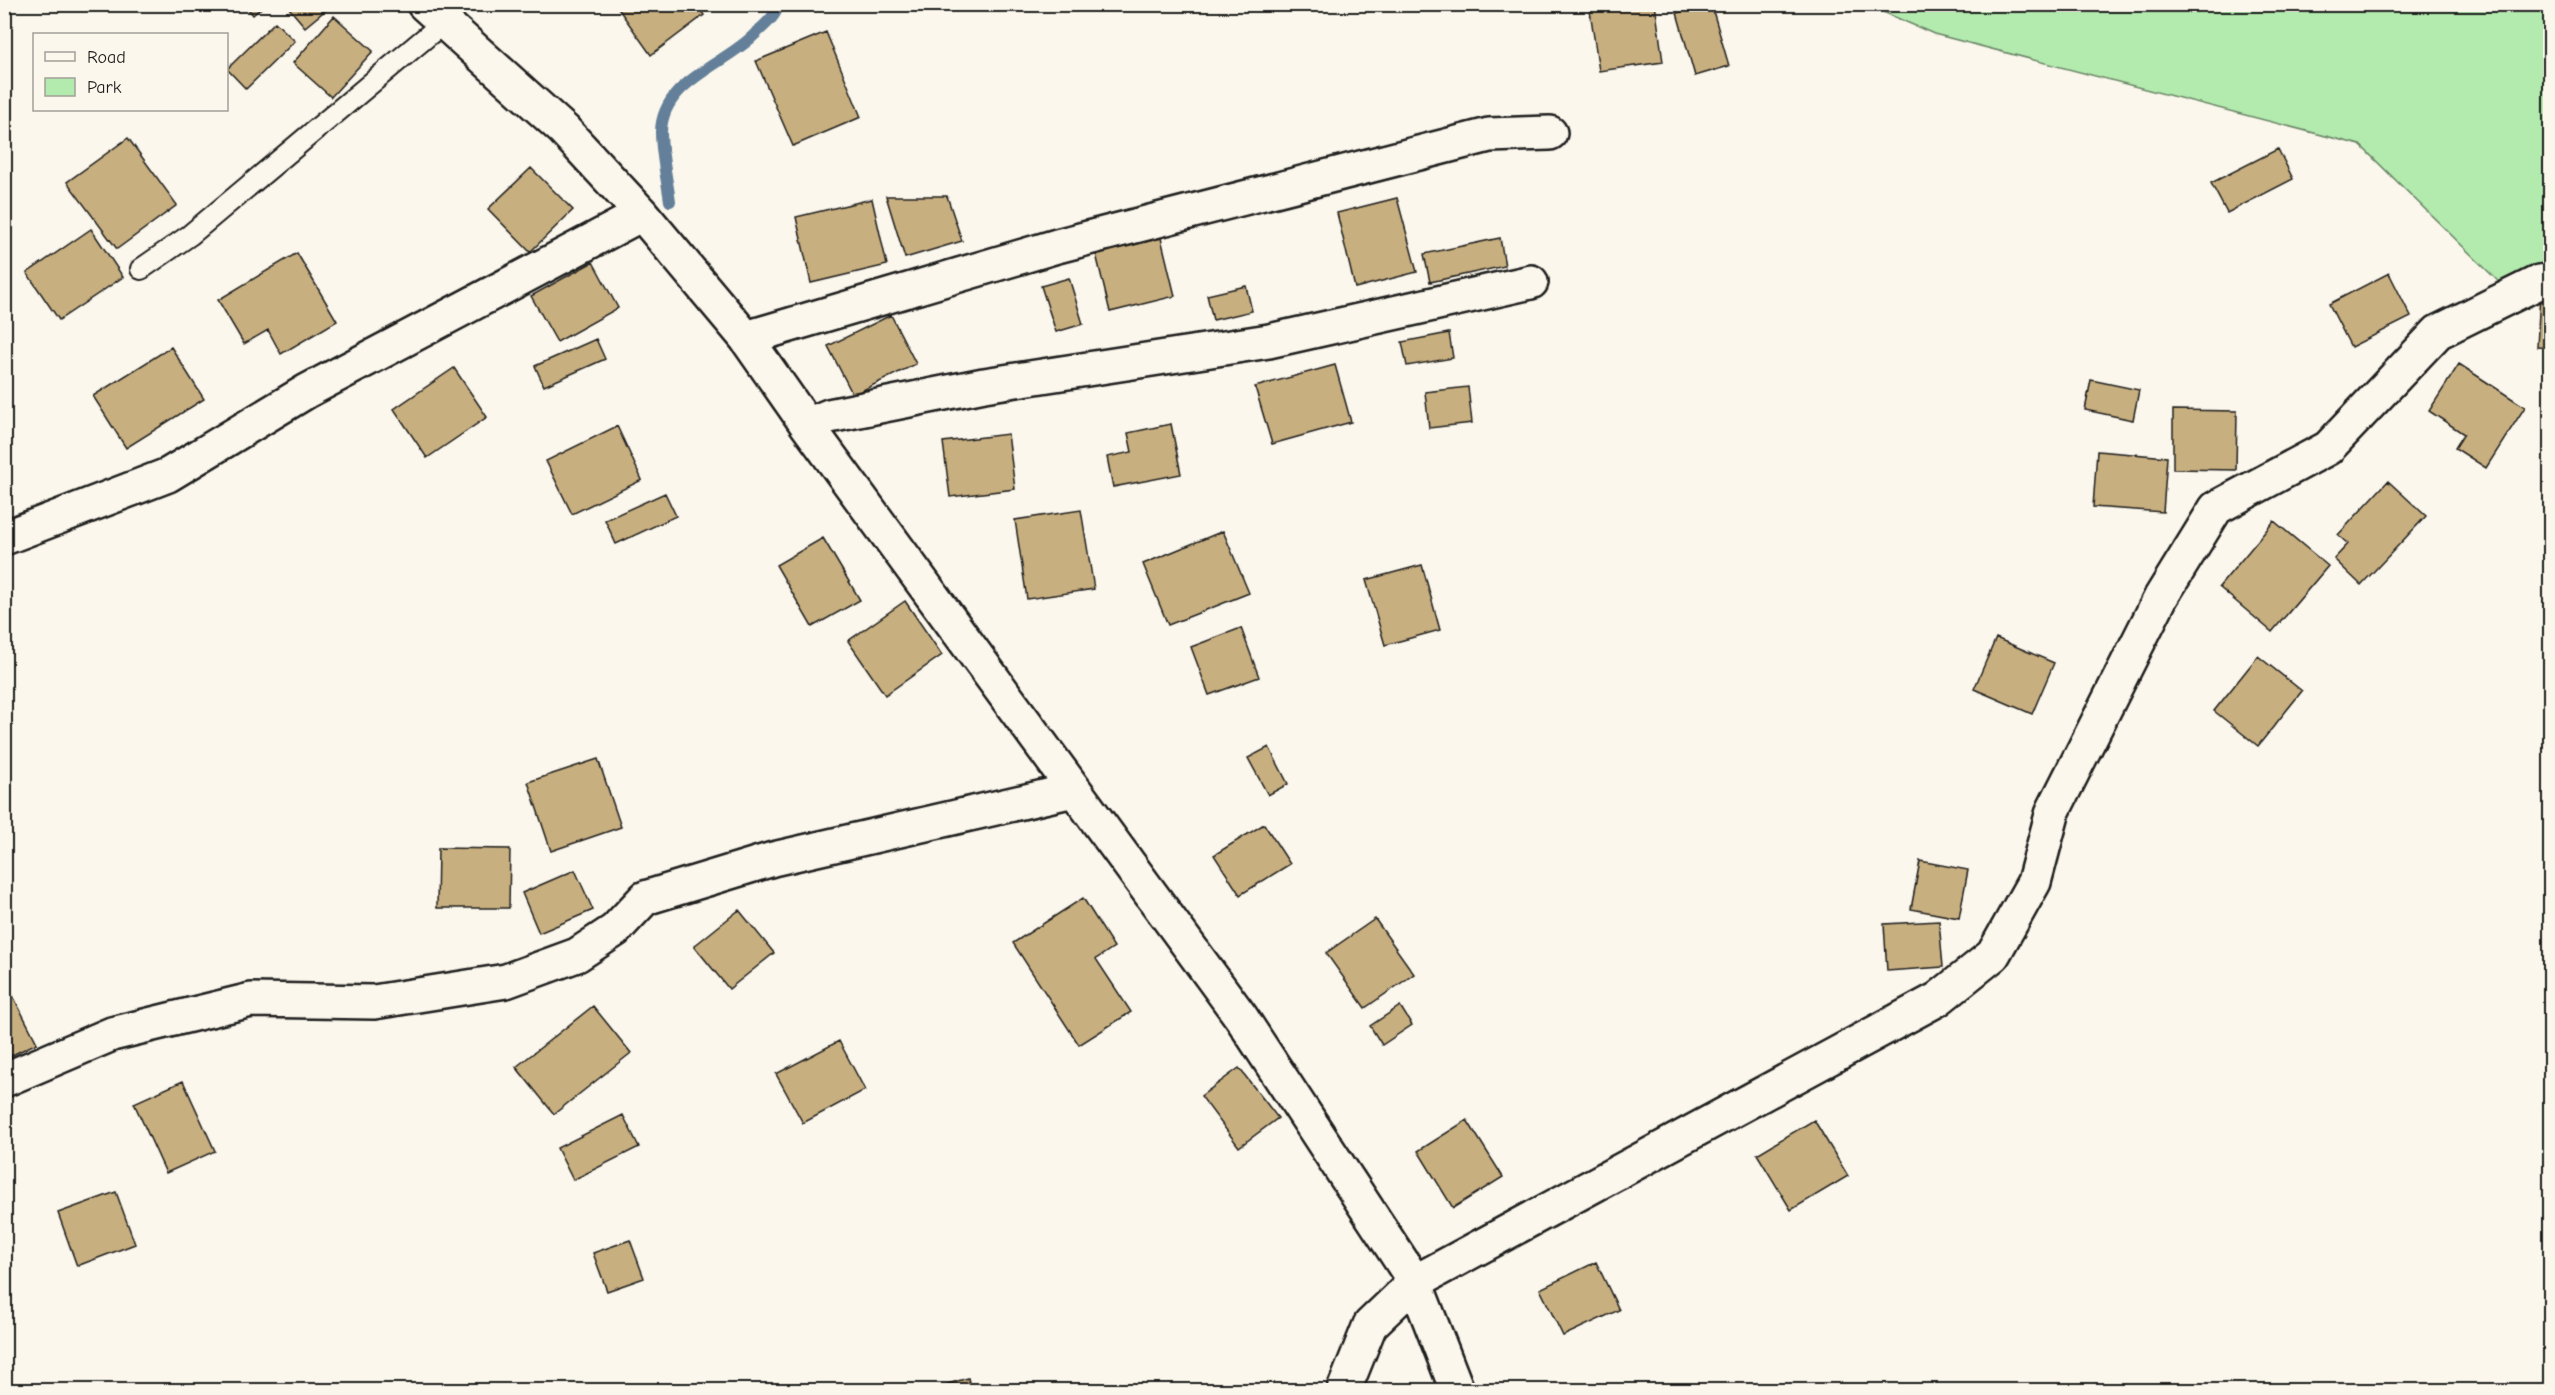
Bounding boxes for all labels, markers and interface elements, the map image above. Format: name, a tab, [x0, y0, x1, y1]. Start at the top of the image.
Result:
legend	[33, 33, 228, 111]
text: Road	[87, 47, 126, 68]
text: Park	[87, 77, 122, 98]

